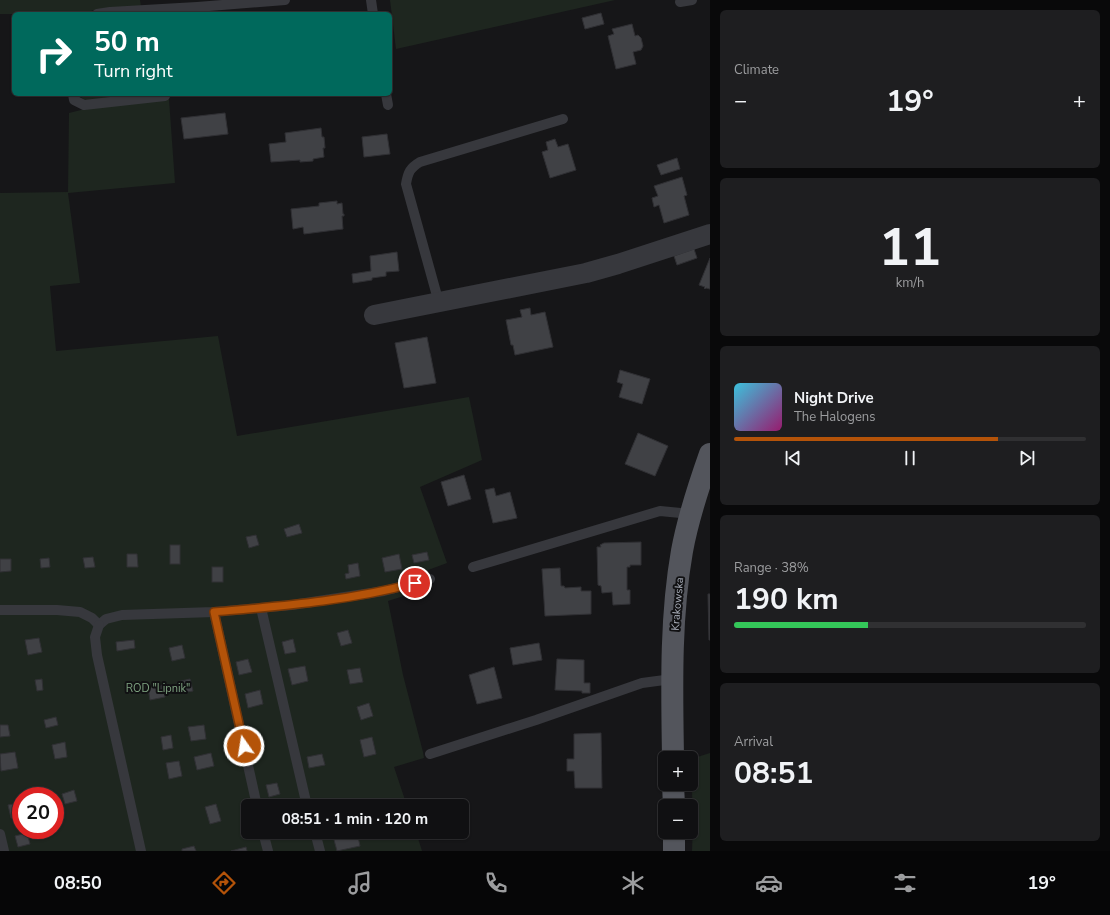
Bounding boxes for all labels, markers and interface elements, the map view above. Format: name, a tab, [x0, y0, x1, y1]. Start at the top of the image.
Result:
text: 50 m	[94, 23, 160, 61]
icon: right	[28, 28, 80, 80]
text: Turn right	[94, 59, 173, 83]
text: Climate	[734, 61, 779, 79]
text: 19°	[886, 81, 934, 122]
text: −	[734, 86, 747, 116]
text: +	[1073, 86, 1086, 116]
text: 11	[879, 212, 941, 283]
text: km/h	[896, 274, 924, 292]
text: Night Drive	[794, 388, 874, 408]
text: The Halogens	[794, 408, 875, 426]
icon: previous	[782, 447, 804, 469]
icon: pause	[899, 447, 921, 469]
icon: next	[1016, 447, 1038, 469]
text: Range · 38%	[734, 559, 809, 577]
pin	[398, 566, 432, 600]
icon: arrive	[404, 572, 426, 594]
street label: Krakowska	[668, 576, 687, 631]
text: 190 km	[734, 579, 839, 620]
park label: ROD "Lipnik"	[126, 681, 190, 696]
position arrow	[223, 725, 265, 767]
text: Arrival	[734, 733, 773, 751]
map controls	[658, 751, 698, 839]
button: +	[658, 751, 698, 791]
text: 08:51	[734, 753, 813, 794]
speed limit sign: 20	[12, 787, 64, 839]
button: −	[658, 799, 698, 839]
text: 08:51 · 1 min · 120 m	[282, 809, 428, 829]
icon: directions	[210, 869, 238, 897]
icon: music	[346, 869, 374, 897]
icon: phone	[482, 869, 510, 897]
icon: climate	[619, 869, 647, 897]
icon: car	[755, 869, 783, 897]
icon: filters	[891, 869, 919, 897]
text: 08:50	[54, 871, 102, 895]
text: 19°	[1027, 871, 1056, 895]

